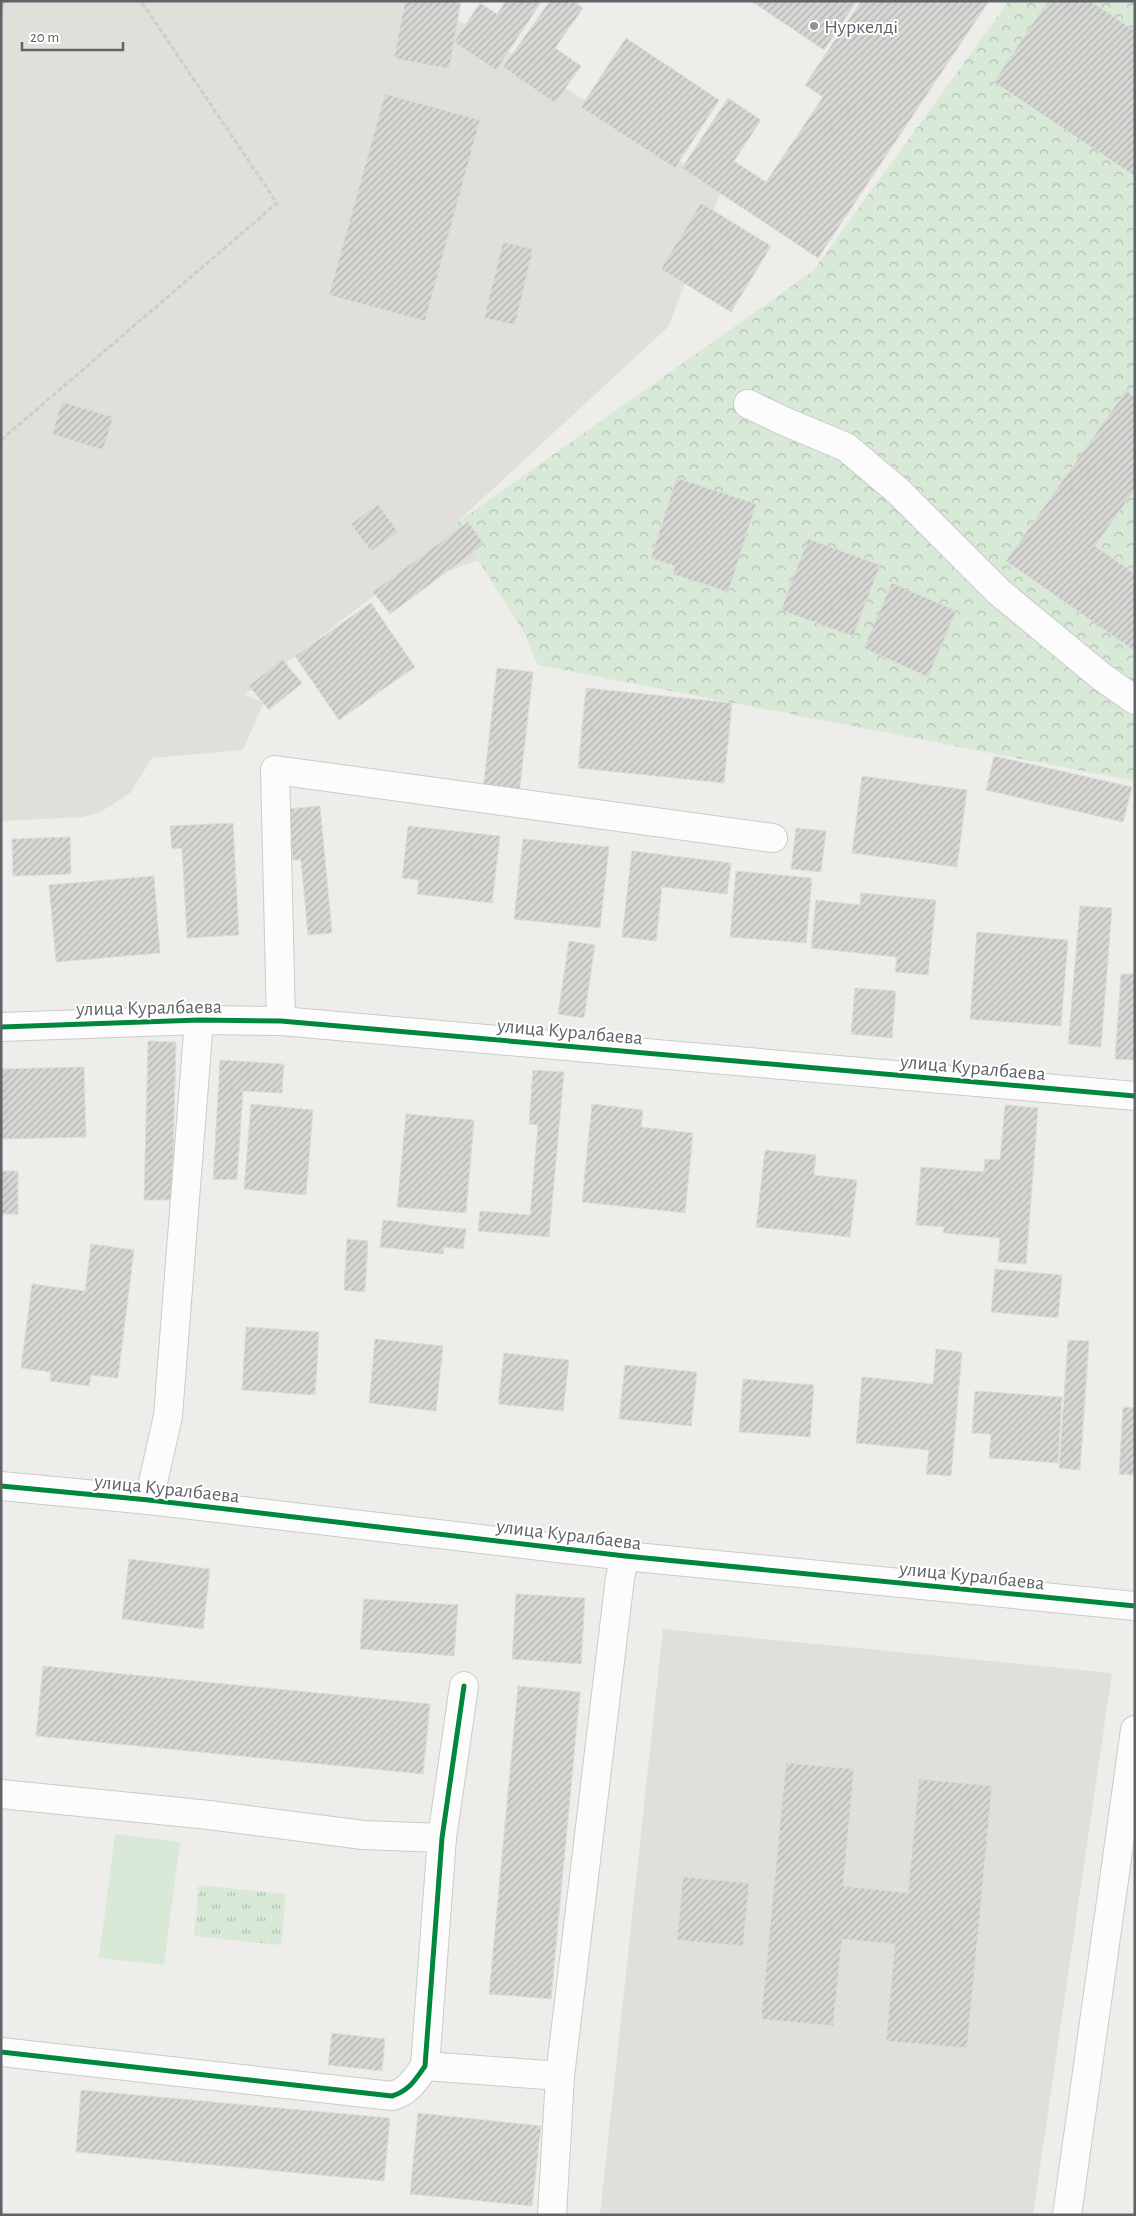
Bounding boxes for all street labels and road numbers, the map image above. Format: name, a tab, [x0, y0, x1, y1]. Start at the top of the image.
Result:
street label: улица Куралбаева	[75, 997, 222, 1019]
street label: улица Куралбаева	[495, 1016, 643, 1048]
street label: улица Куралбаева	[898, 1052, 1046, 1084]
street label: улица Куралбаева	[92, 1471, 241, 1507]
street label: улица Куралбаева	[494, 1516, 643, 1554]
street label: улица Куралбаева	[897, 1558, 1046, 1594]

